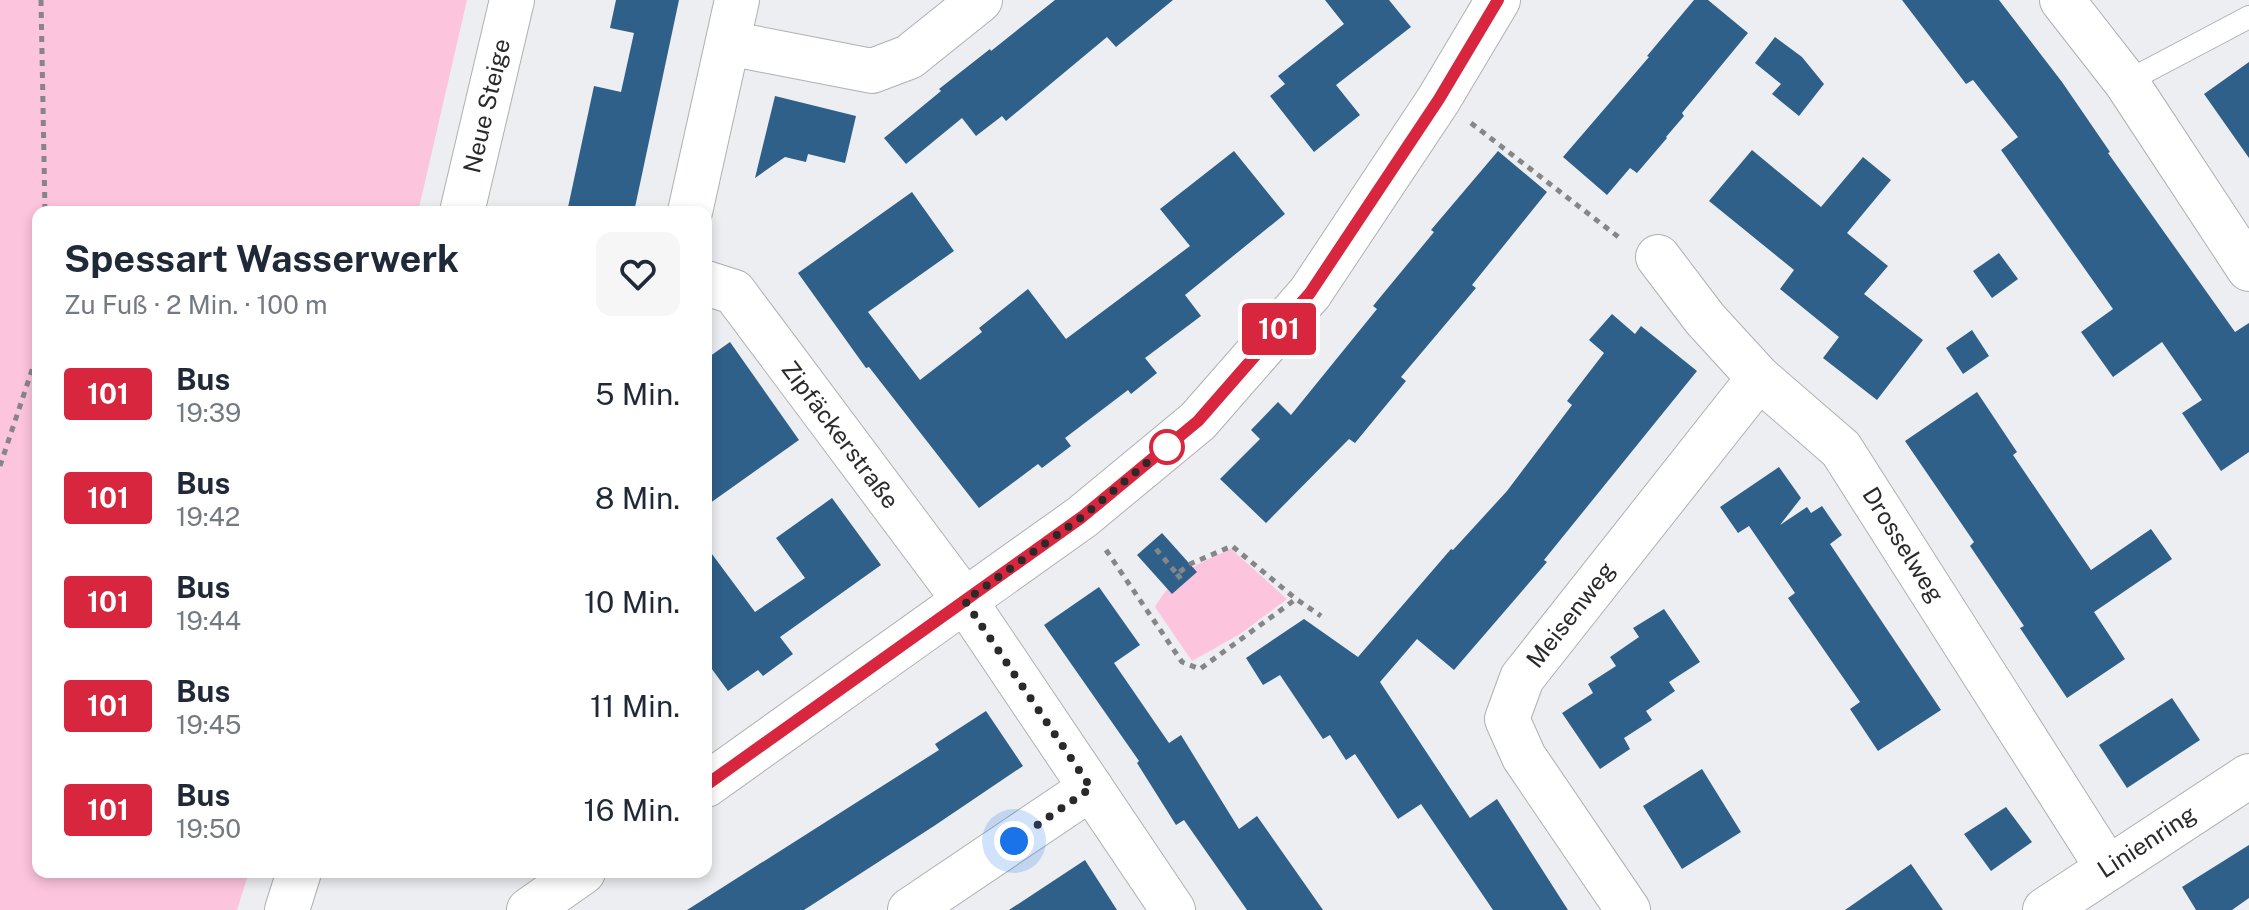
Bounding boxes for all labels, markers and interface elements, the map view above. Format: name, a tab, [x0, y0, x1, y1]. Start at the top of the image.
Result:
street label: Neue Steige	[457, 36, 515, 176]
button: heart	[596, 232, 680, 316]
text: Spessart Wasserwerk	[64, 236, 459, 281]
text: Zu Fuß · 2 Min. · 100 m	[64, 289, 328, 320]
line badge: 101	[1233, 303, 1325, 355]
text: 101	[1258, 312, 1300, 345]
street label: Zipfäckerstraße	[776, 355, 905, 514]
text: Bus	[176, 361, 230, 397]
text: 5 Min.	[595, 376, 680, 412]
text: 101	[87, 377, 129, 410]
text: 19:39	[176, 397, 241, 428]
unlabelled marker	[1150, 430, 1184, 464]
text: Bus	[176, 465, 230, 501]
text: 8 Min.	[595, 480, 680, 516]
text: 101	[87, 481, 129, 514]
street label: Drosselweg	[1857, 482, 1950, 607]
text: 19:42	[176, 501, 240, 532]
street label: Meisenweg	[1520, 556, 1620, 673]
text: Bus	[176, 569, 230, 605]
text: 10 Min.	[584, 584, 680, 620]
text: 101	[87, 585, 129, 618]
text: 19:44	[176, 605, 241, 636]
text: Bus	[176, 673, 230, 709]
text: 11 Min.	[590, 688, 680, 724]
text: 101	[87, 689, 129, 722]
text: 19:45	[176, 709, 241, 740]
text: Bus	[176, 777, 230, 813]
text: 16 Min.	[584, 792, 680, 828]
text: 101	[87, 793, 129, 826]
street label: Linienring	[2092, 799, 2201, 883]
text: 19:50	[176, 813, 241, 844]
your location	[994, 821, 1034, 861]

